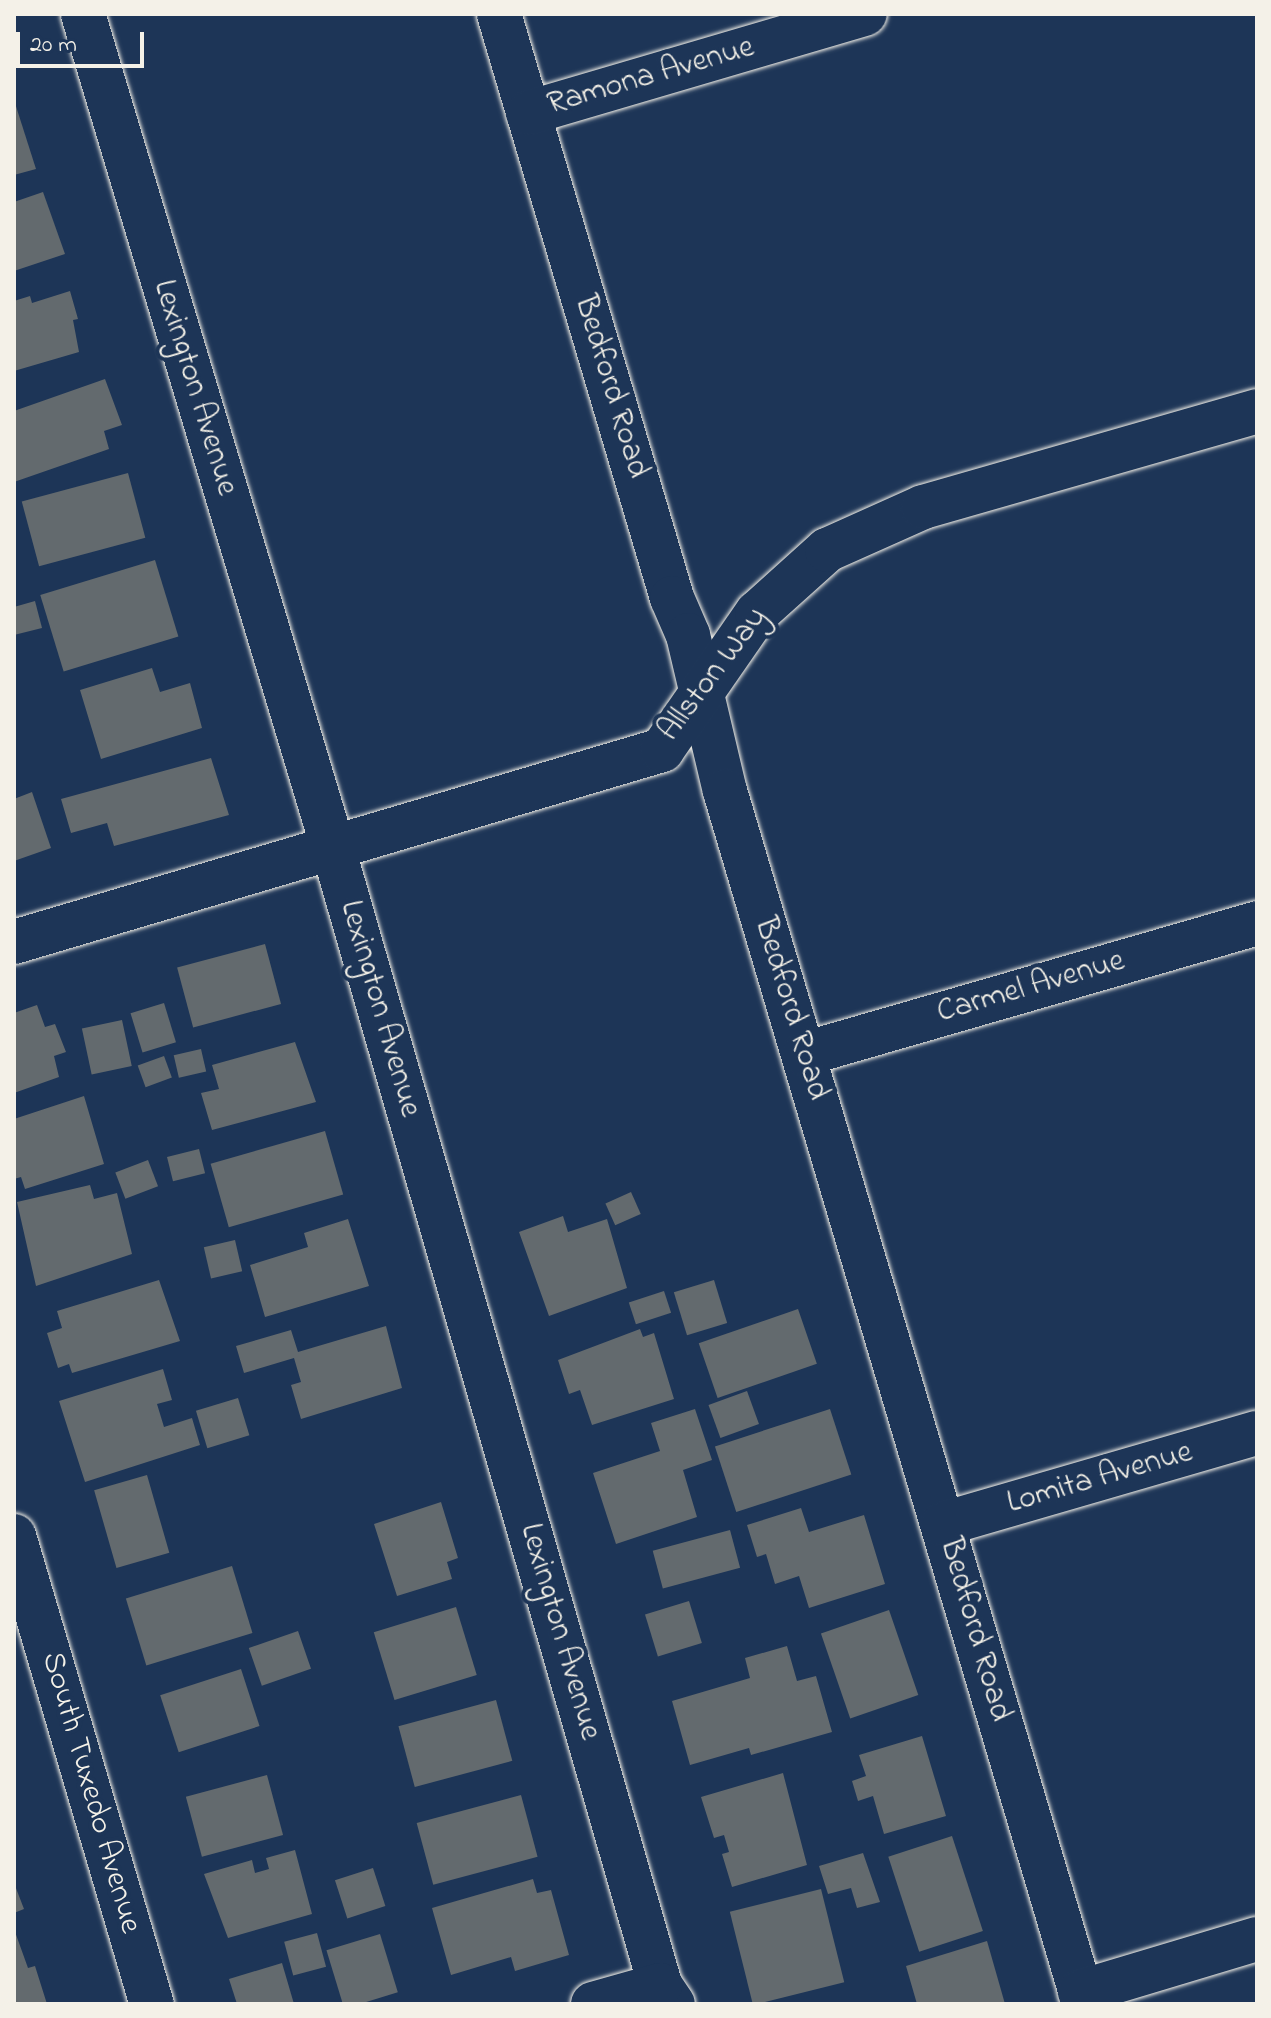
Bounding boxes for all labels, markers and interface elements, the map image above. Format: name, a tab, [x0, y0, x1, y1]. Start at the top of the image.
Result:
scale bar	[20, 16, 148, 66]
text: 20 m	[30, 28, 77, 63]
street label: Ramona Avenue	[543, 29, 759, 125]
street label: Lexington Avenue	[143, 276, 245, 500]
street label: Bedford Road	[564, 291, 656, 483]
street label: Allston Way	[651, 600, 777, 750]
street label: Lexington Avenue	[330, 896, 428, 1122]
street label: Bedford Road	[744, 913, 836, 1105]
street label: Carmel Avenue	[933, 943, 1129, 1033]
street label: Lomita Avenue	[1003, 1434, 1197, 1524]
street label: Lexington Avenue	[510, 1519, 608, 1745]
street label: Bedford Road	[930, 1534, 1018, 1726]
street label: South Tuxedo Avenue	[31, 1648, 149, 1938]

